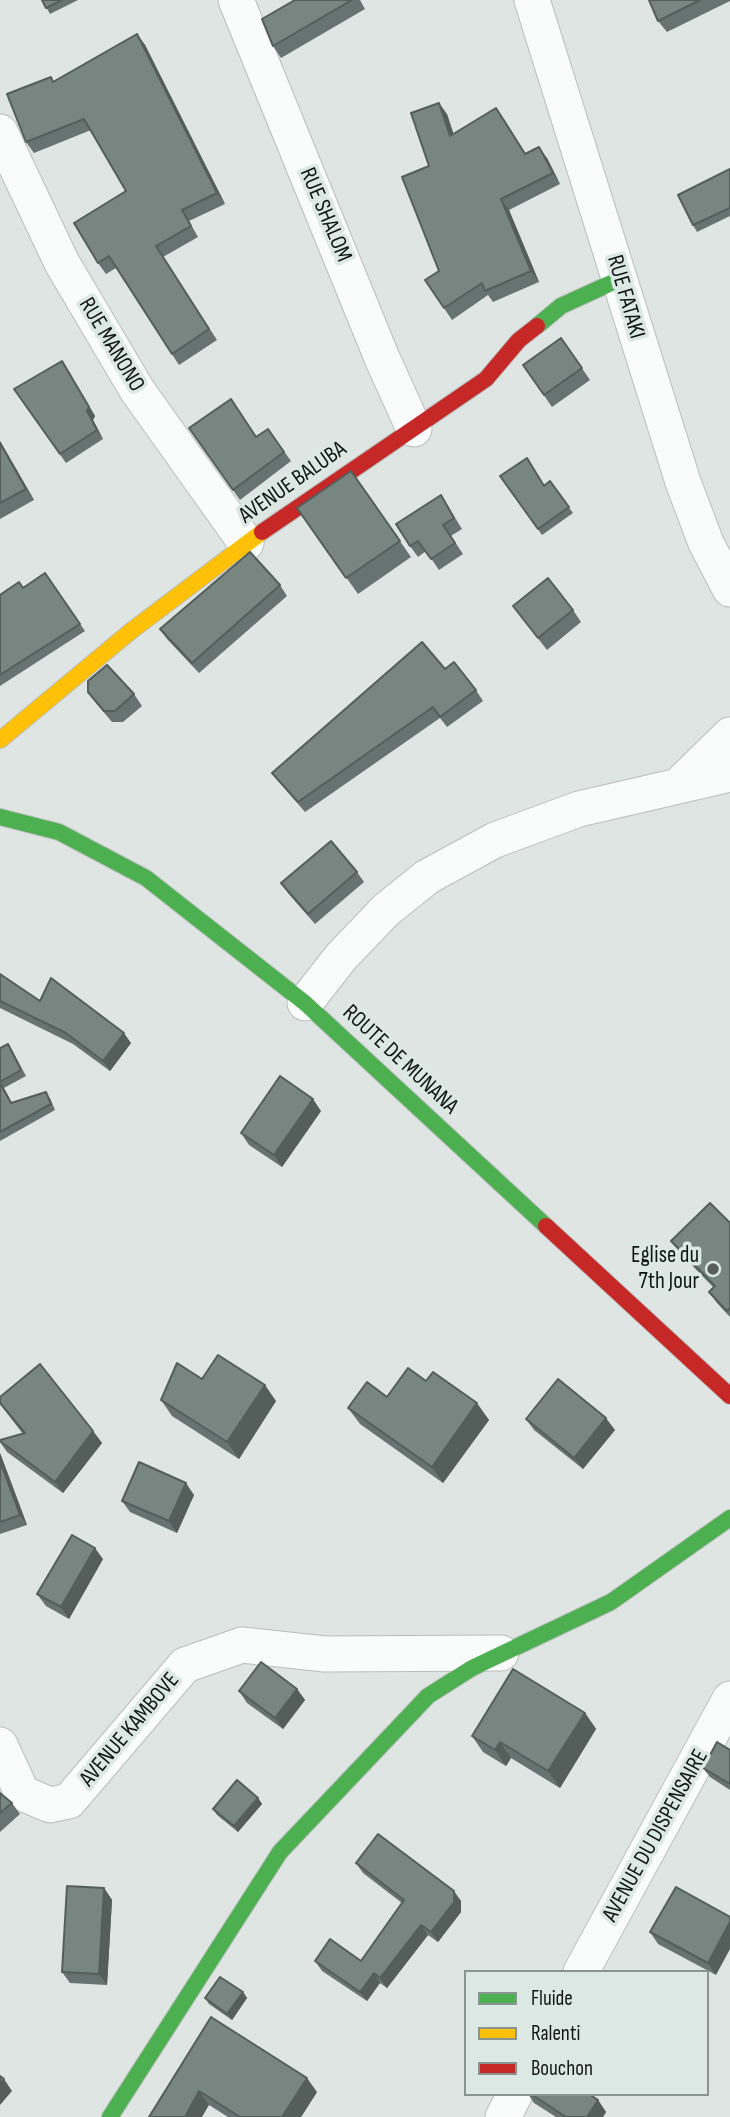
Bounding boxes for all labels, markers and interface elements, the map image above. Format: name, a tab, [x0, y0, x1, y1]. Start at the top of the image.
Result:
street label: RUE SHALOM	[293, 164, 357, 266]
street label: RUE FATAKI	[600, 252, 650, 342]
street label: RUE MANONO	[72, 293, 150, 397]
street label: AVENUE BALUBA	[234, 436, 352, 530]
street label: ROUTE DE MUNANA	[336, 999, 464, 1121]
place label: Eglise du 7th Jour	[631, 1242, 699, 1296]
marker: Eglise du 7th Jour	[705, 1261, 721, 1277]
street label: AVENUE KAMBOVE	[74, 1667, 186, 1793]
street label: AVENUE DU DISPENSAIRE	[597, 1745, 715, 1927]
legend	[464, 1970, 709, 2096]
text: Fluide	[531, 1986, 573, 2011]
text: Ralenti	[531, 2021, 580, 2046]
text: Bouchon	[531, 2056, 593, 2081]

